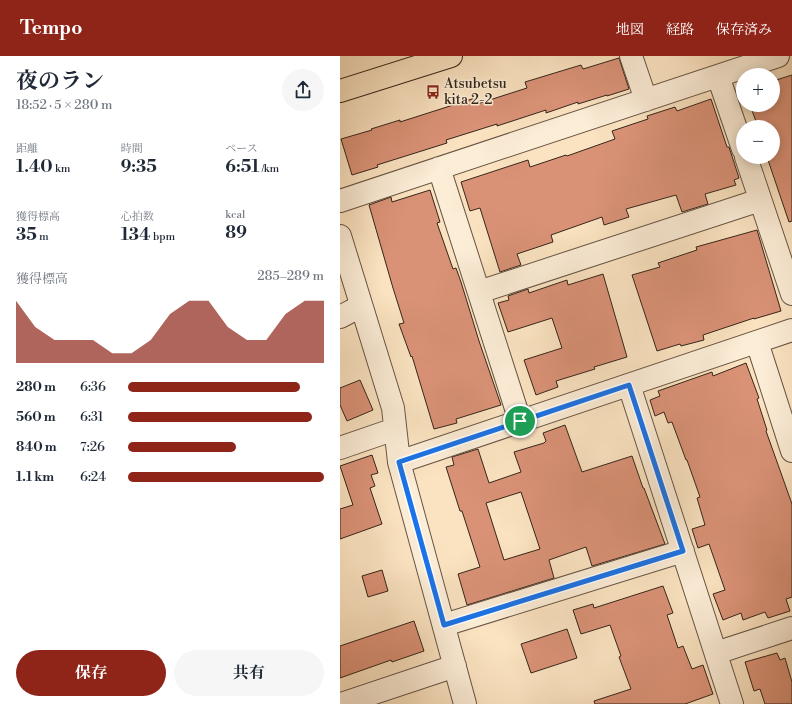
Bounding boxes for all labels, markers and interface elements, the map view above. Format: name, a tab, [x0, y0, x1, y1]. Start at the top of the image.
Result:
text: Tempo	[20, 16, 82, 40]
text: 地図	[616, 21, 644, 39]
text: 経路	[666, 21, 694, 39]
text: 保存済み	[716, 21, 772, 39]
text: 夜のラン	[16, 68, 104, 95]
map controls	[736, 68, 780, 164]
button: +	[736, 68, 780, 112]
button: share	[282, 69, 324, 111]
place label: Atsubetsu kita 2-2	[443, 75, 507, 109]
bus stop icon: Atsubetsu kita 2-2	[425, 84, 441, 100]
text: 18:52 · 5 × 280 m	[16, 97, 112, 113]
button: −	[736, 120, 780, 164]
text: 距離	[16, 142, 38, 156]
text: 時間	[121, 142, 143, 156]
text: ペース	[225, 142, 258, 156]
text: 1.40	[16, 156, 53, 178]
text: 9:35	[121, 156, 157, 178]
text: 6:51	[225, 156, 259, 178]
text: km	[53, 162, 70, 176]
text: /km	[259, 162, 279, 176]
text: kcal	[225, 208, 245, 222]
text: 獲得標高	[16, 210, 60, 224]
text: 心拍数	[121, 210, 154, 224]
text: 89	[225, 222, 247, 244]
text: 35	[16, 224, 37, 246]
text: 134	[121, 224, 151, 246]
text: m	[37, 230, 49, 244]
text: bpm	[151, 230, 175, 244]
text: 285–289 m	[257, 268, 324, 284]
text: 獲得標高	[16, 271, 68, 287]
text: 280 m	[16, 379, 56, 395]
text: 6:36	[80, 379, 106, 395]
pin	[503, 404, 537, 438]
text: 560 m	[16, 409, 56, 425]
text: 6:31	[80, 409, 103, 425]
icon: arrive	[509, 410, 531, 432]
text: 840 m	[16, 439, 57, 455]
text: 7:26	[80, 439, 105, 455]
text: 1.1 km	[16, 469, 54, 485]
text: 6:24	[80, 469, 106, 485]
button: 保存	[16, 650, 166, 696]
button: 共有	[174, 650, 324, 696]

